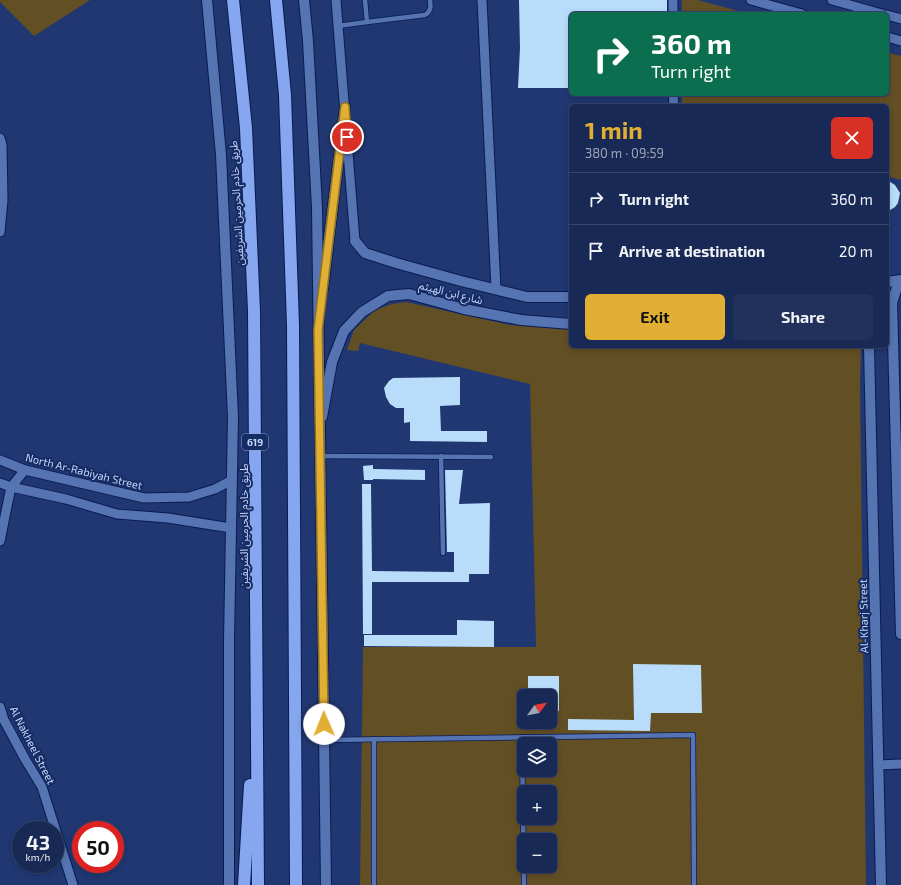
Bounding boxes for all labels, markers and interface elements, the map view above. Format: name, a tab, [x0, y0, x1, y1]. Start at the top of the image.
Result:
text: 360 m	[651, 26, 732, 60]
icon: right	[585, 28, 637, 80]
text: Turn right	[651, 60, 731, 82]
text: 1 min	[585, 115, 643, 144]
button: close	[831, 117, 873, 159]
pin	[330, 120, 364, 154]
icon: arrive	[336, 126, 358, 148]
street label: طريق خادم الحرمين الشريفين	[226, 140, 248, 266]
text: 380 m · 09:59	[585, 145, 664, 161]
icon: right	[585, 188, 607, 210]
text: Turn right	[619, 190, 689, 208]
text: 360 m	[831, 190, 873, 208]
icon: arrive	[585, 240, 607, 262]
text: Arrive at destination	[619, 242, 765, 260]
text: 20 m	[839, 242, 873, 260]
street label: شارع ابن الهيثم	[417, 278, 485, 309]
button: Exit	[585, 294, 725, 340]
button: Share	[733, 294, 873, 340]
road number: 619	[242, 434, 268, 450]
street label: North Ar-Rabiyah Street	[24, 450, 144, 492]
street label: طريق خادم الحرمين الشريفين	[237, 463, 252, 589]
street label: Al-Kharj Street	[856, 579, 871, 653]
north arrow	[517, 689, 557, 729]
map controls	[517, 689, 557, 873]
position arrow	[303, 703, 345, 745]
street label: Al Nakheel Street	[8, 704, 58, 786]
button: layers	[517, 737, 557, 777]
button: +	[517, 785, 557, 825]
speed limit sign: 50	[72, 821, 124, 873]
text: 43	[26, 830, 50, 854]
button: −	[517, 833, 557, 873]
text: km/h	[26, 851, 50, 863]

